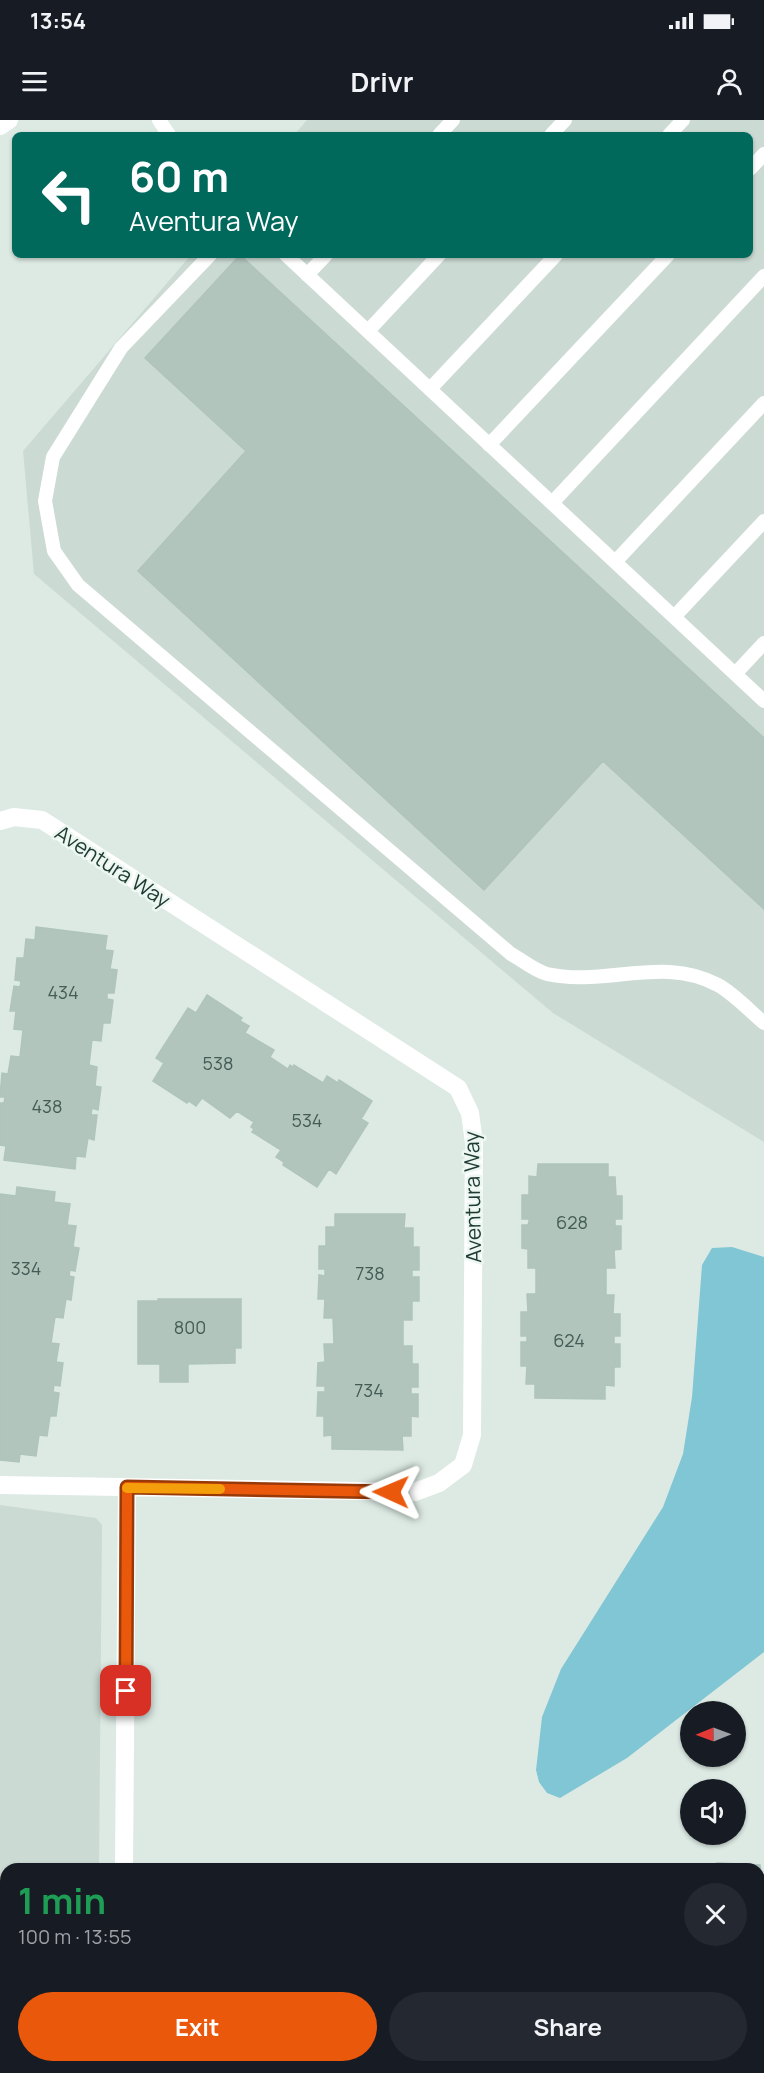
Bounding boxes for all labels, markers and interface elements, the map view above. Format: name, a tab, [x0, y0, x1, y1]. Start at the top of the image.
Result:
text: 13:54	[30, 6, 86, 36]
text: Drivr	[351, 63, 413, 100]
icon: menu	[18, 65, 51, 98]
icon: person	[713, 65, 746, 98]
text: 60 m	[129, 147, 229, 205]
icon: left	[30, 156, 108, 234]
text: Aventura Way	[129, 202, 299, 239]
street label: Aventura Way	[50, 818, 176, 914]
house number: 434	[47, 980, 79, 1004]
house number: 538	[203, 1051, 233, 1075]
house number: 438	[31, 1094, 63, 1118]
house number: 534	[292, 1108, 322, 1132]
street label: Aventura Way	[457, 1131, 487, 1263]
house number: 628	[556, 1210, 588, 1234]
house number: 334	[11, 1256, 41, 1280]
house number: 738	[355, 1261, 385, 1285]
house number: 800	[174, 1315, 206, 1339]
house number: 624	[553, 1328, 585, 1352]
house number: 734	[354, 1378, 384, 1402]
position arrow	[359, 1460, 423, 1524]
pin	[100, 1665, 151, 1716]
icon: arrive	[109, 1674, 142, 1707]
north arrow	[680, 1701, 746, 1767]
map controls	[680, 1701, 746, 1845]
button: sound	[680, 1779, 746, 1845]
text: 1 min	[18, 1876, 106, 1925]
button: close	[684, 1883, 747, 1946]
text: 100 m · 13:55	[18, 1923, 132, 1950]
button: Exit	[18, 1992, 377, 2061]
button: Share	[389, 1992, 747, 2061]

